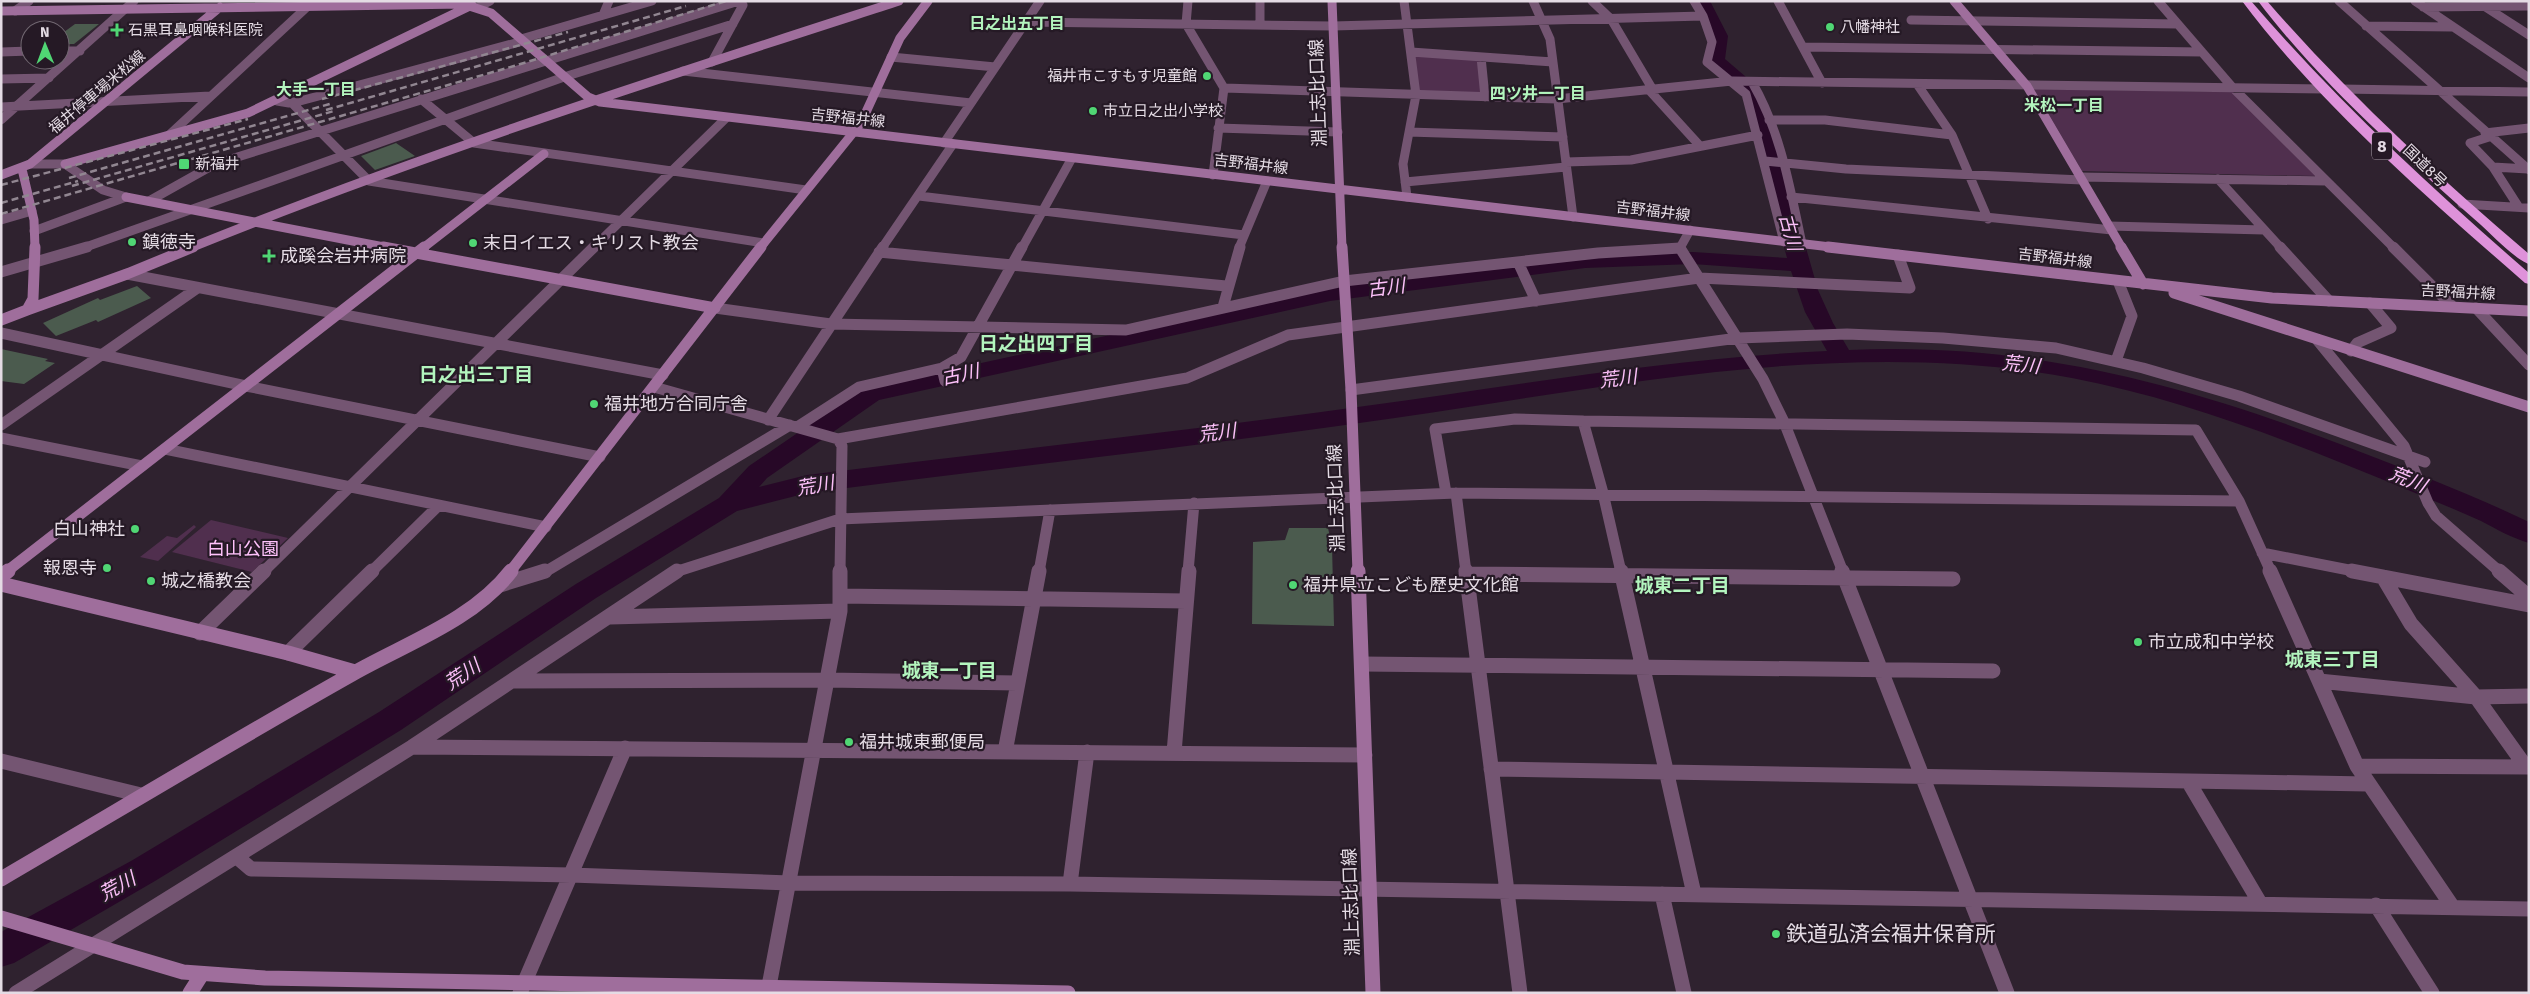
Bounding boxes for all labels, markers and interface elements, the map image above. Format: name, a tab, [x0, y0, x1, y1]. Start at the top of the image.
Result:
district label: 日之出五丁目	[969, 14, 1065, 33]
place label: 八幡神社	[1840, 18, 1900, 36]
north arrow	[20, 20, 70, 70]
place label: 石黒耳鼻咽喉科医院	[128, 21, 263, 39]
marker: 八幡神社	[1824, 21, 1836, 33]
marker: 石黒耳鼻咽喉科医院	[110, 23, 124, 37]
text: N	[40, 24, 50, 41]
street label: 淵上志比口線	[1305, 39, 1331, 147]
street label: 福井停車場米松線	[45, 47, 149, 137]
place label: 福井市こすもす児童館	[1047, 67, 1197, 85]
marker: 福井市こすもす児童館	[1201, 70, 1213, 82]
district label: 大手一丁目	[276, 80, 356, 99]
district label: 四ツ井一丁目	[1490, 84, 1586, 103]
district label: 米松一丁目	[2024, 96, 2104, 115]
place label: 市立日之出小学校	[1103, 102, 1223, 120]
street label: 吉野福井線	[810, 105, 886, 131]
marker: 市立日之出小学校	[1087, 105, 1099, 117]
road number: 8	[2372, 132, 2392, 160]
street label: 国道8号	[2400, 141, 2450, 191]
street label: 吉野福井線	[1213, 150, 1289, 178]
place label: 新福井	[195, 155, 240, 173]
marker: 新福井	[177, 157, 191, 171]
street label: 吉野福井線	[1615, 197, 1691, 225]
water label: 古川	[1774, 211, 1807, 255]
place label: 鎮徳寺	[142, 231, 196, 253]
place label: 末日イエス・キリスト教会	[483, 232, 699, 254]
marker: 鎮徳寺	[126, 236, 138, 248]
marker: 末日イエス・キリスト教会	[467, 237, 479, 249]
street label: 吉野福井線	[2017, 244, 2093, 272]
place label: 成蹊会岩井病院	[280, 245, 406, 267]
marker: 成蹊会岩井病院	[262, 249, 276, 263]
water label: 古川	[1366, 274, 1408, 301]
street label: 吉野福井線	[2420, 281, 2496, 303]
district label: 日之出四丁目	[979, 332, 1093, 355]
water label: 荒川	[2001, 351, 2043, 378]
water label: 古川	[939, 359, 983, 390]
district label: 日之出三丁目	[419, 363, 533, 386]
water label: 荒川	[1598, 365, 1640, 392]
place label: 福井地方合同庁舎	[604, 393, 748, 415]
marker: 福井地方合同庁舎	[588, 398, 600, 410]
water label: 荒川	[1197, 419, 1239, 446]
street label: 淵上志比口線	[1323, 444, 1349, 552]
water label: 荒川	[2386, 462, 2432, 498]
water label: 荒川	[794, 471, 838, 500]
place label: 白山神社	[53, 518, 125, 540]
marker: 白山神社	[129, 523, 141, 535]
park label: 白山公園	[207, 538, 279, 560]
place label: 報恩寺	[43, 557, 97, 579]
marker: 報恩寺	[101, 562, 113, 574]
place label: 城之橋教会	[161, 570, 251, 592]
place label: 福井県立こども歴史文化館	[1303, 574, 1519, 596]
district label: 城東二丁目	[1634, 574, 1730, 597]
marker: 城之橋教会	[145, 575, 157, 587]
marker: 福井県立こども歴史文化館	[1287, 579, 1299, 591]
place label: 市立成和中学校	[2148, 631, 2274, 653]
marker: 市立成和中学校	[2132, 636, 2144, 648]
district label: 城東三丁目	[2284, 648, 2380, 671]
water label: 荒川	[440, 653, 486, 695]
district label: 城東一丁目	[901, 659, 997, 682]
place label: 福井城東郵便局	[859, 731, 985, 753]
marker: 福井城東郵便局	[843, 736, 855, 748]
street label: 淵上志比口線	[1338, 848, 1364, 956]
water label: 荒川	[95, 866, 141, 906]
place label: 鉄道弘済会福井保育所	[1786, 921, 1996, 947]
marker: 鉄道弘済会福井保育所	[1770, 928, 1782, 940]

